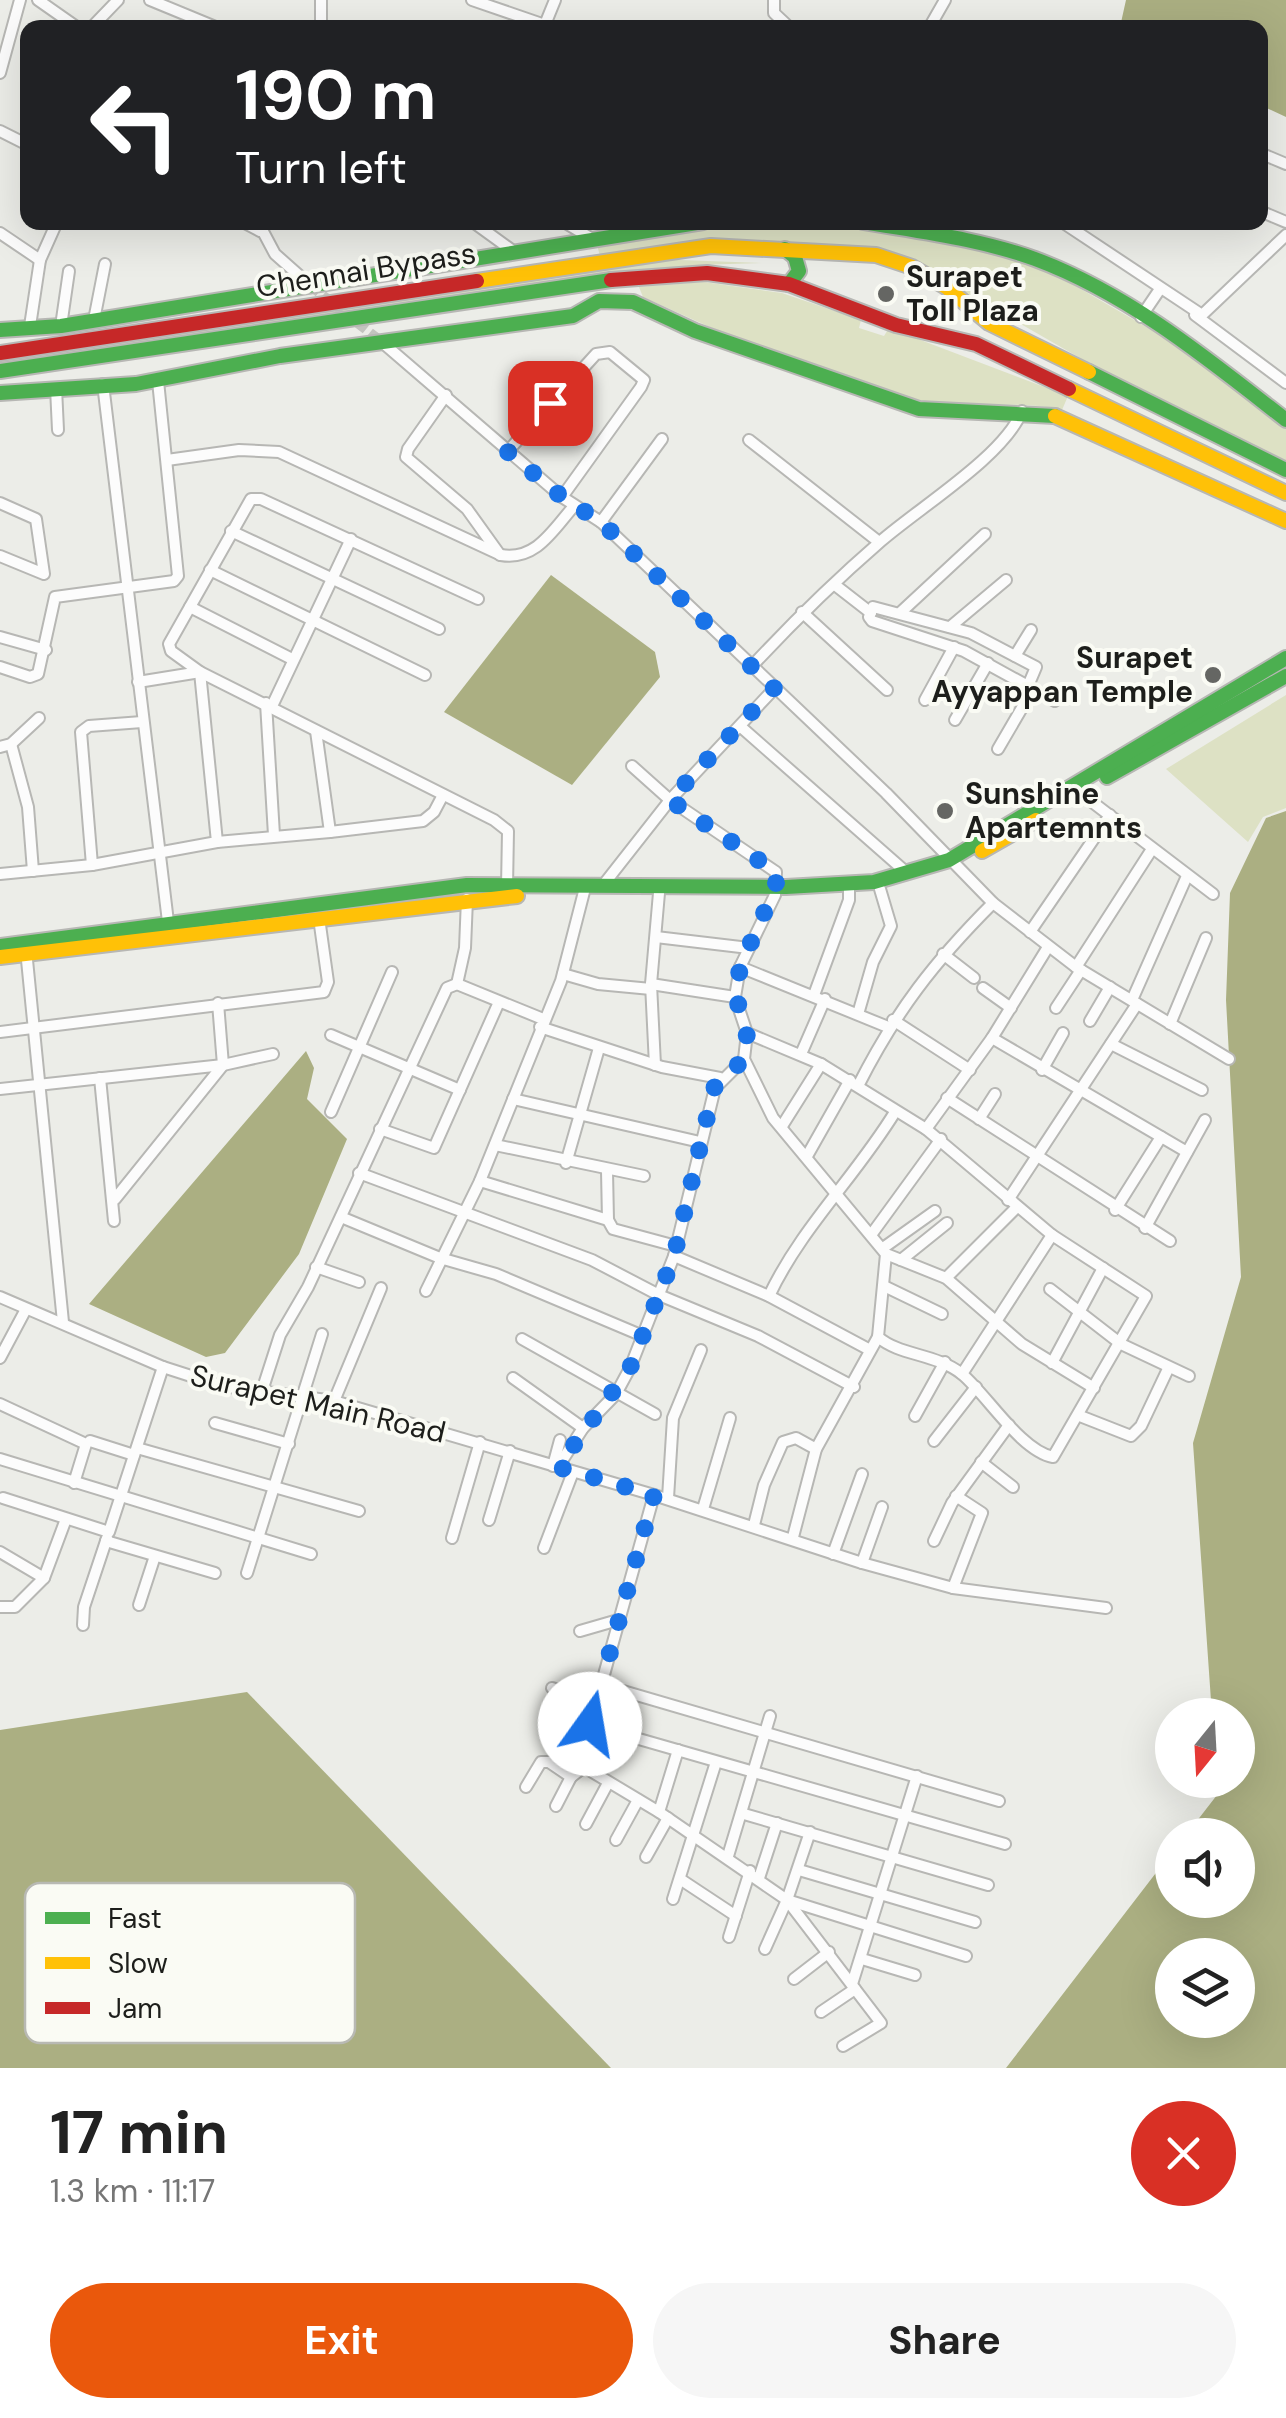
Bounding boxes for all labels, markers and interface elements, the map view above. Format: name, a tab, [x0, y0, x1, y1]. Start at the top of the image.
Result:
text: 190 m	[235, 50, 437, 141]
icon: left	[70, 60, 200, 190]
text: Turn left	[235, 138, 407, 197]
street label: Chennai Bypass	[253, 233, 478, 306]
place label: Surapet Toll Plaza	[906, 257, 1039, 330]
marker: Surapet Toll Plaza	[875, 283, 897, 305]
pin	[508, 361, 593, 446]
icon: arrive	[523, 376, 578, 431]
place label: Surapet Ayyappan Temple	[931, 638, 1193, 711]
marker: Surapet Ayyappan Temple	[1202, 664, 1224, 686]
place label: Sunshine Apartemnts	[965, 774, 1142, 847]
marker: Sunshine Apartemnts	[934, 800, 956, 822]
street label: Surapet Main Road	[187, 1355, 450, 1452]
position arrow	[538, 1672, 642, 1776]
north arrow	[1155, 1698, 1255, 1798]
map controls	[1155, 1698, 1255, 2038]
button: sound	[1155, 1818, 1255, 1918]
legend	[25, 1883, 355, 2043]
text: Fast	[108, 1900, 162, 1937]
button: layers	[1155, 1938, 1255, 2038]
text: Slow	[108, 1945, 168, 1982]
text: Jam	[108, 1990, 162, 2027]
text: 17 min	[50, 2093, 228, 2172]
button: close	[1131, 2101, 1236, 2206]
text: 1.3 km · 11:17	[50, 2170, 215, 2212]
button: Exit	[50, 2283, 633, 2398]
button: Share	[653, 2283, 1236, 2398]

